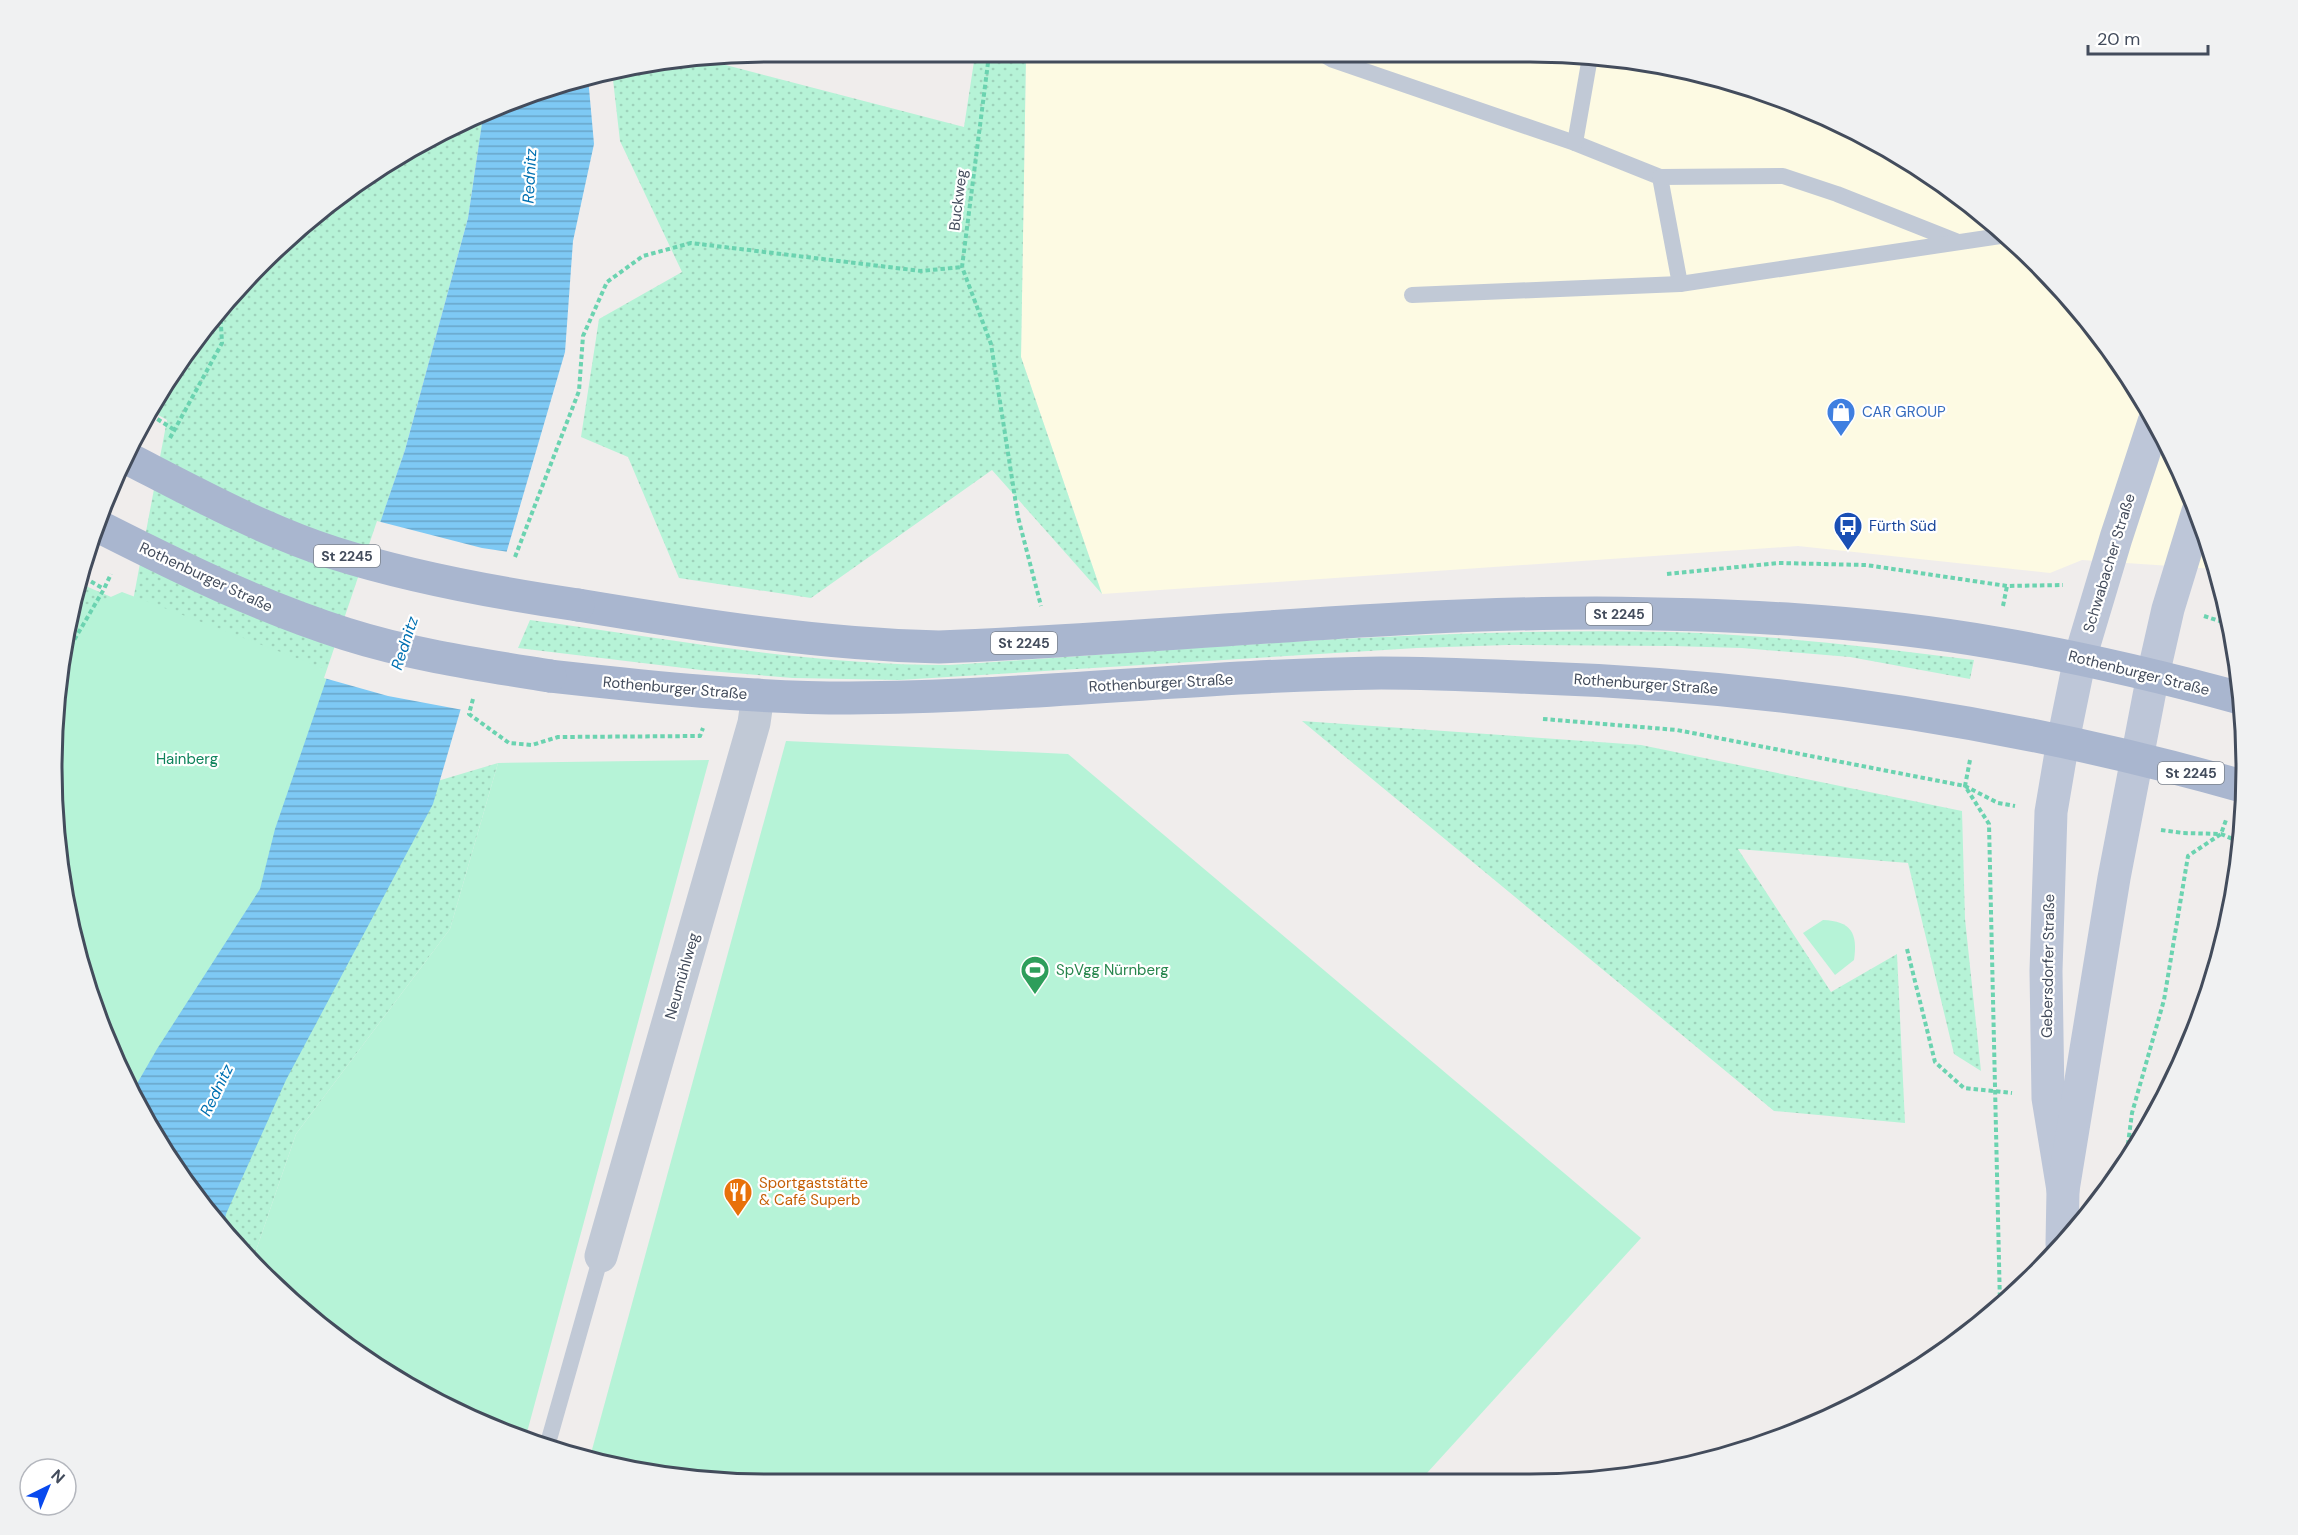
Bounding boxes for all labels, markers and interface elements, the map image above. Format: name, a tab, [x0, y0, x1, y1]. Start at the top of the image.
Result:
scale bar	[2088, 18, 2208, 56]
text: 20 m	[2097, 27, 2140, 51]
water label: Rednitz	[518, 147, 541, 204]
street label: Buckweg	[944, 168, 972, 232]
shop icon: CAR GROUP	[1825, 396, 1857, 438]
place label: CAR GROUP	[1862, 402, 1946, 422]
street label: Schwabacher Straße	[2078, 491, 2140, 635]
bus stop icon: Fürth Süd	[1832, 510, 1864, 552]
place label: Fürth Süd	[1869, 516, 1936, 536]
street label: Rothenburger Straße	[136, 537, 276, 617]
road number: St 2245	[314, 545, 380, 567]
road number: St 2245	[1586, 603, 1652, 625]
water label: Rednitz	[386, 613, 423, 673]
road number: St 2245	[991, 632, 1057, 654]
street label: Rothenburger Straße	[2066, 646, 2212, 700]
street label: Rothenburger Straße	[1088, 669, 1234, 697]
street label: Rothenburger Straße	[1573, 669, 1719, 699]
street label: Rothenburger Straße	[602, 672, 748, 704]
park label: Hainberg	[156, 749, 218, 769]
road number: St 2245	[2158, 762, 2224, 784]
street label: Gebersdorfer Straße	[2037, 894, 2059, 1038]
street label: Neumühlweg	[660, 930, 704, 1022]
sports icon: SpVgg Nürnberg	[1019, 954, 1051, 996]
place label: SpVgg Nürnberg	[1056, 960, 1169, 980]
water label: Rednitz	[195, 1060, 238, 1120]
place label: Sportgaststätte & Café Superb	[759, 1173, 868, 1210]
restaurant icon: Sportgaststätte & Café Superb	[722, 1176, 754, 1218]
north arrow	[18, 1457, 78, 1517]
text: N	[46, 1465, 69, 1488]

